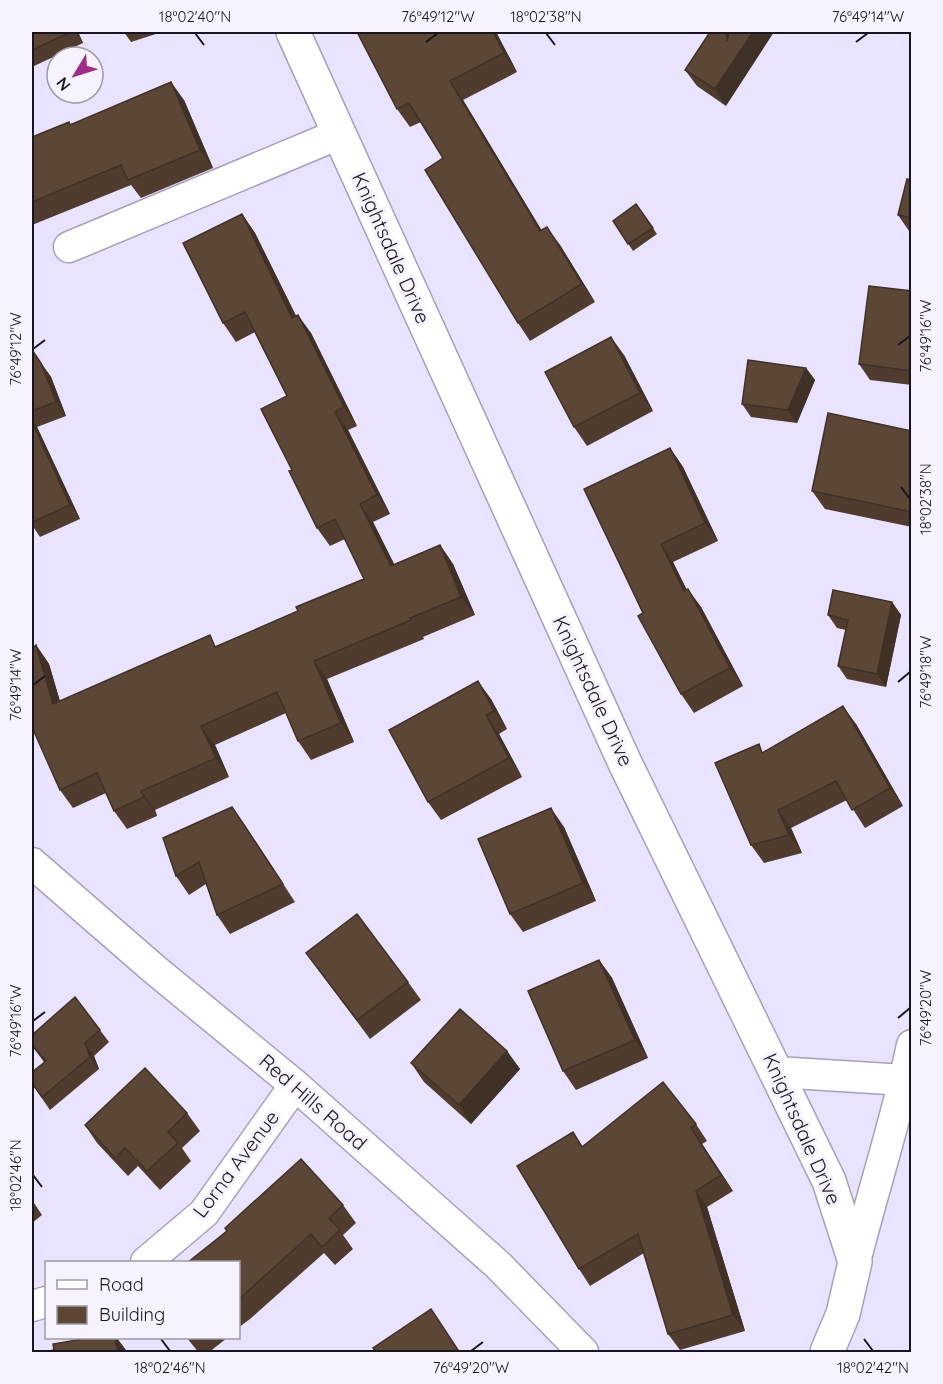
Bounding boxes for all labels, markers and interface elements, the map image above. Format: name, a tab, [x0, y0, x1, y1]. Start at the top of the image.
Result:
text: 18°02'40"N	[159, 7, 231, 26]
text: 76°49'12"W	[401, 7, 475, 26]
text: 18°02'38"N	[510, 7, 582, 26]
text: 76°49'14"W	[832, 7, 905, 26]
north arrow	[45, 45, 105, 105]
text: N	[52, 73, 75, 95]
street label: Knightsdale Drive	[347, 168, 436, 327]
text: 76°49'16"W	[916, 299, 935, 373]
text: 76°49'12"W	[6, 312, 25, 386]
text: 18°02'38"N	[916, 463, 935, 535]
street label: Knightsdale Drive	[548, 612, 639, 770]
text: 76°49'18"W	[916, 635, 935, 709]
text: 76°49'14"W	[6, 648, 25, 721]
text: 76°49'20"W	[916, 969, 935, 1046]
text: 76°49'16"W	[6, 984, 25, 1058]
street label: Red Hills Road	[254, 1048, 372, 1155]
street label: Knightsdale Drive	[758, 1049, 847, 1208]
street label: Lorna Avenue	[187, 1105, 284, 1222]
text: 18°02'46"N	[6, 1139, 25, 1211]
legend	[45, 1261, 240, 1339]
text: Road	[99, 1273, 144, 1296]
text: Building	[99, 1303, 165, 1326]
text: 18°02'46"N	[134, 1358, 206, 1377]
text: 76°49'20"W	[433, 1358, 510, 1377]
text: 18°02'42"N	[837, 1358, 909, 1377]

